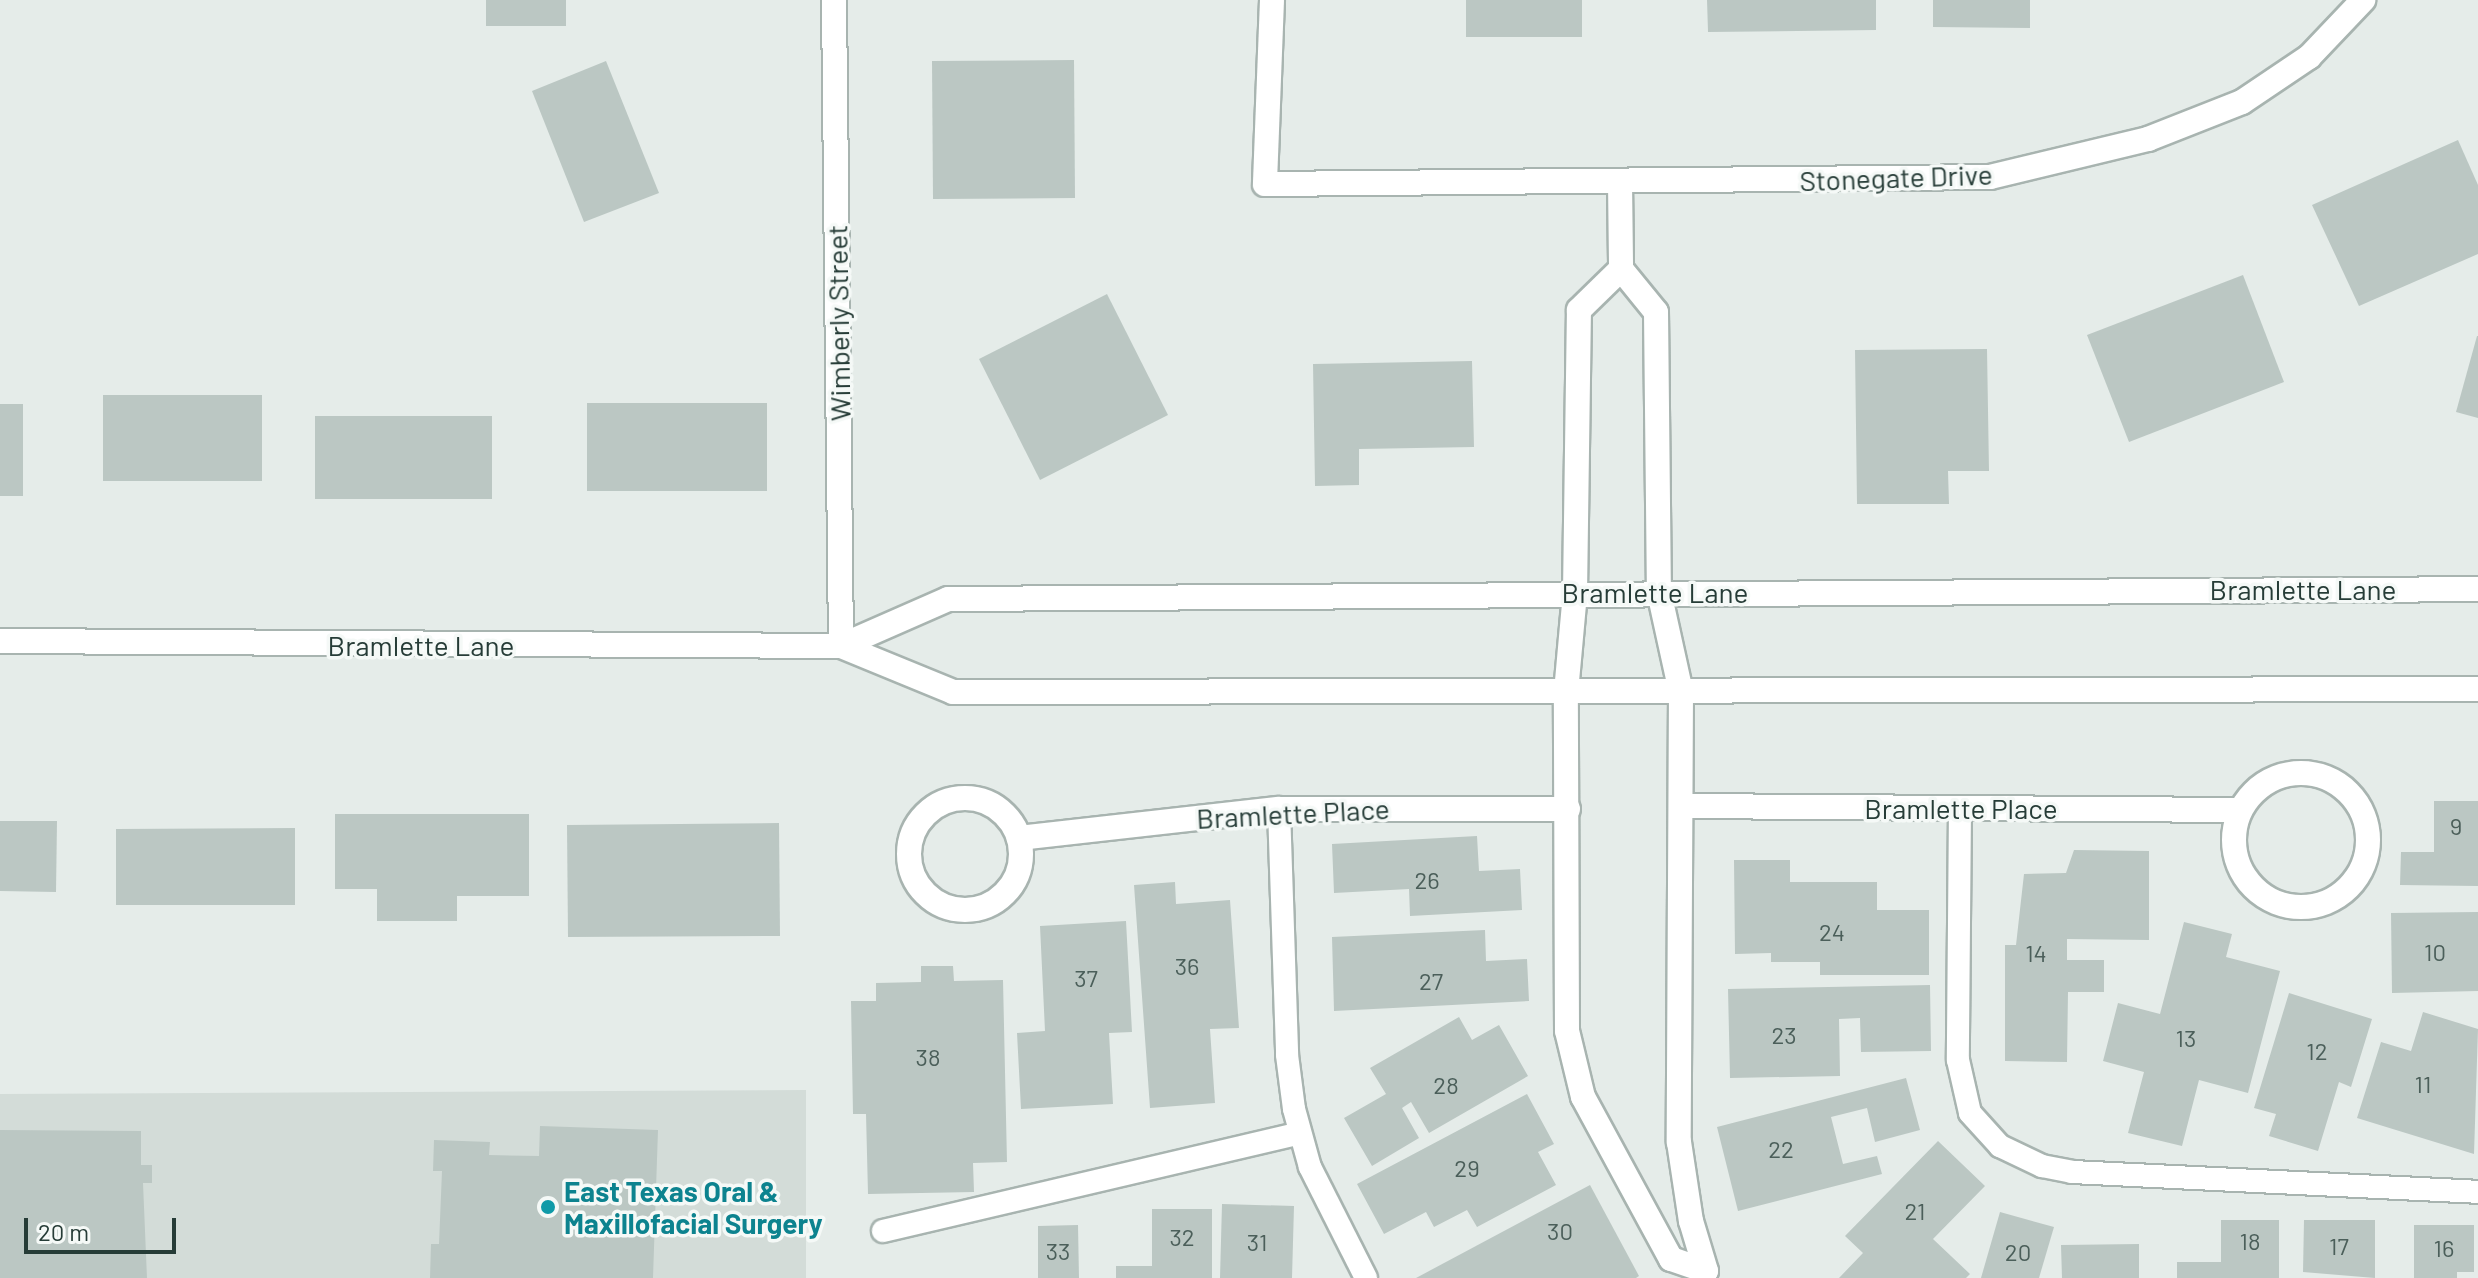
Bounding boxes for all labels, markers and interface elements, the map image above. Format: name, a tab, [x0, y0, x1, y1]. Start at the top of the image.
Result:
street label: Stonegate Drive	[1799, 157, 1993, 197]
street label: Wimberly Street	[819, 224, 857, 422]
street label: Bramlette Lane	[2210, 572, 2396, 606]
street label: Bramlette Lane	[1562, 575, 1748, 609]
street label: Bramlette Lane	[328, 628, 514, 662]
street label: Bramlette Place	[1195, 791, 1391, 835]
street label: Bramlette Place	[1864, 791, 2058, 825]
house number: 9	[2450, 812, 2462, 840]
house number: 26	[1414, 866, 1440, 894]
house number: 24	[1819, 918, 1845, 946]
house number: 10	[2424, 938, 2446, 966]
house number: 14	[2025, 939, 2047, 967]
house number: 36	[1175, 952, 1199, 980]
house number: 37	[1074, 964, 1098, 992]
house number: 27	[1419, 967, 1443, 995]
house number: 23	[1771, 1021, 1797, 1049]
house number: 13	[2176, 1024, 2196, 1052]
house number: 12	[2306, 1037, 2328, 1065]
house number: 38	[916, 1043, 940, 1071]
house number: 11	[2415, 1070, 2431, 1098]
house number: 28	[1433, 1071, 1459, 1099]
house number: 22	[1768, 1135, 1794, 1163]
house number: 29	[1454, 1154, 1480, 1182]
place label: East Texas Oral & Maxillofacial Surgery	[564, 1174, 823, 1240]
house number: 21	[1905, 1197, 1925, 1225]
marker: East Texas Oral & Maxillofacial Surgery	[539, 1198, 557, 1216]
scale bar	[28, 1202, 180, 1252]
text: 20 m	[38, 1217, 89, 1246]
house number: 30	[1547, 1217, 1573, 1245]
house number: 32	[1169, 1223, 1195, 1251]
house number: 18	[2240, 1227, 2260, 1255]
house number: 31	[1247, 1228, 1267, 1256]
house number: 17	[2329, 1232, 2349, 1260]
house number: 16	[2434, 1234, 2454, 1262]
house number: 33	[1046, 1237, 1070, 1265]
house number: 20	[2005, 1238, 2031, 1266]

